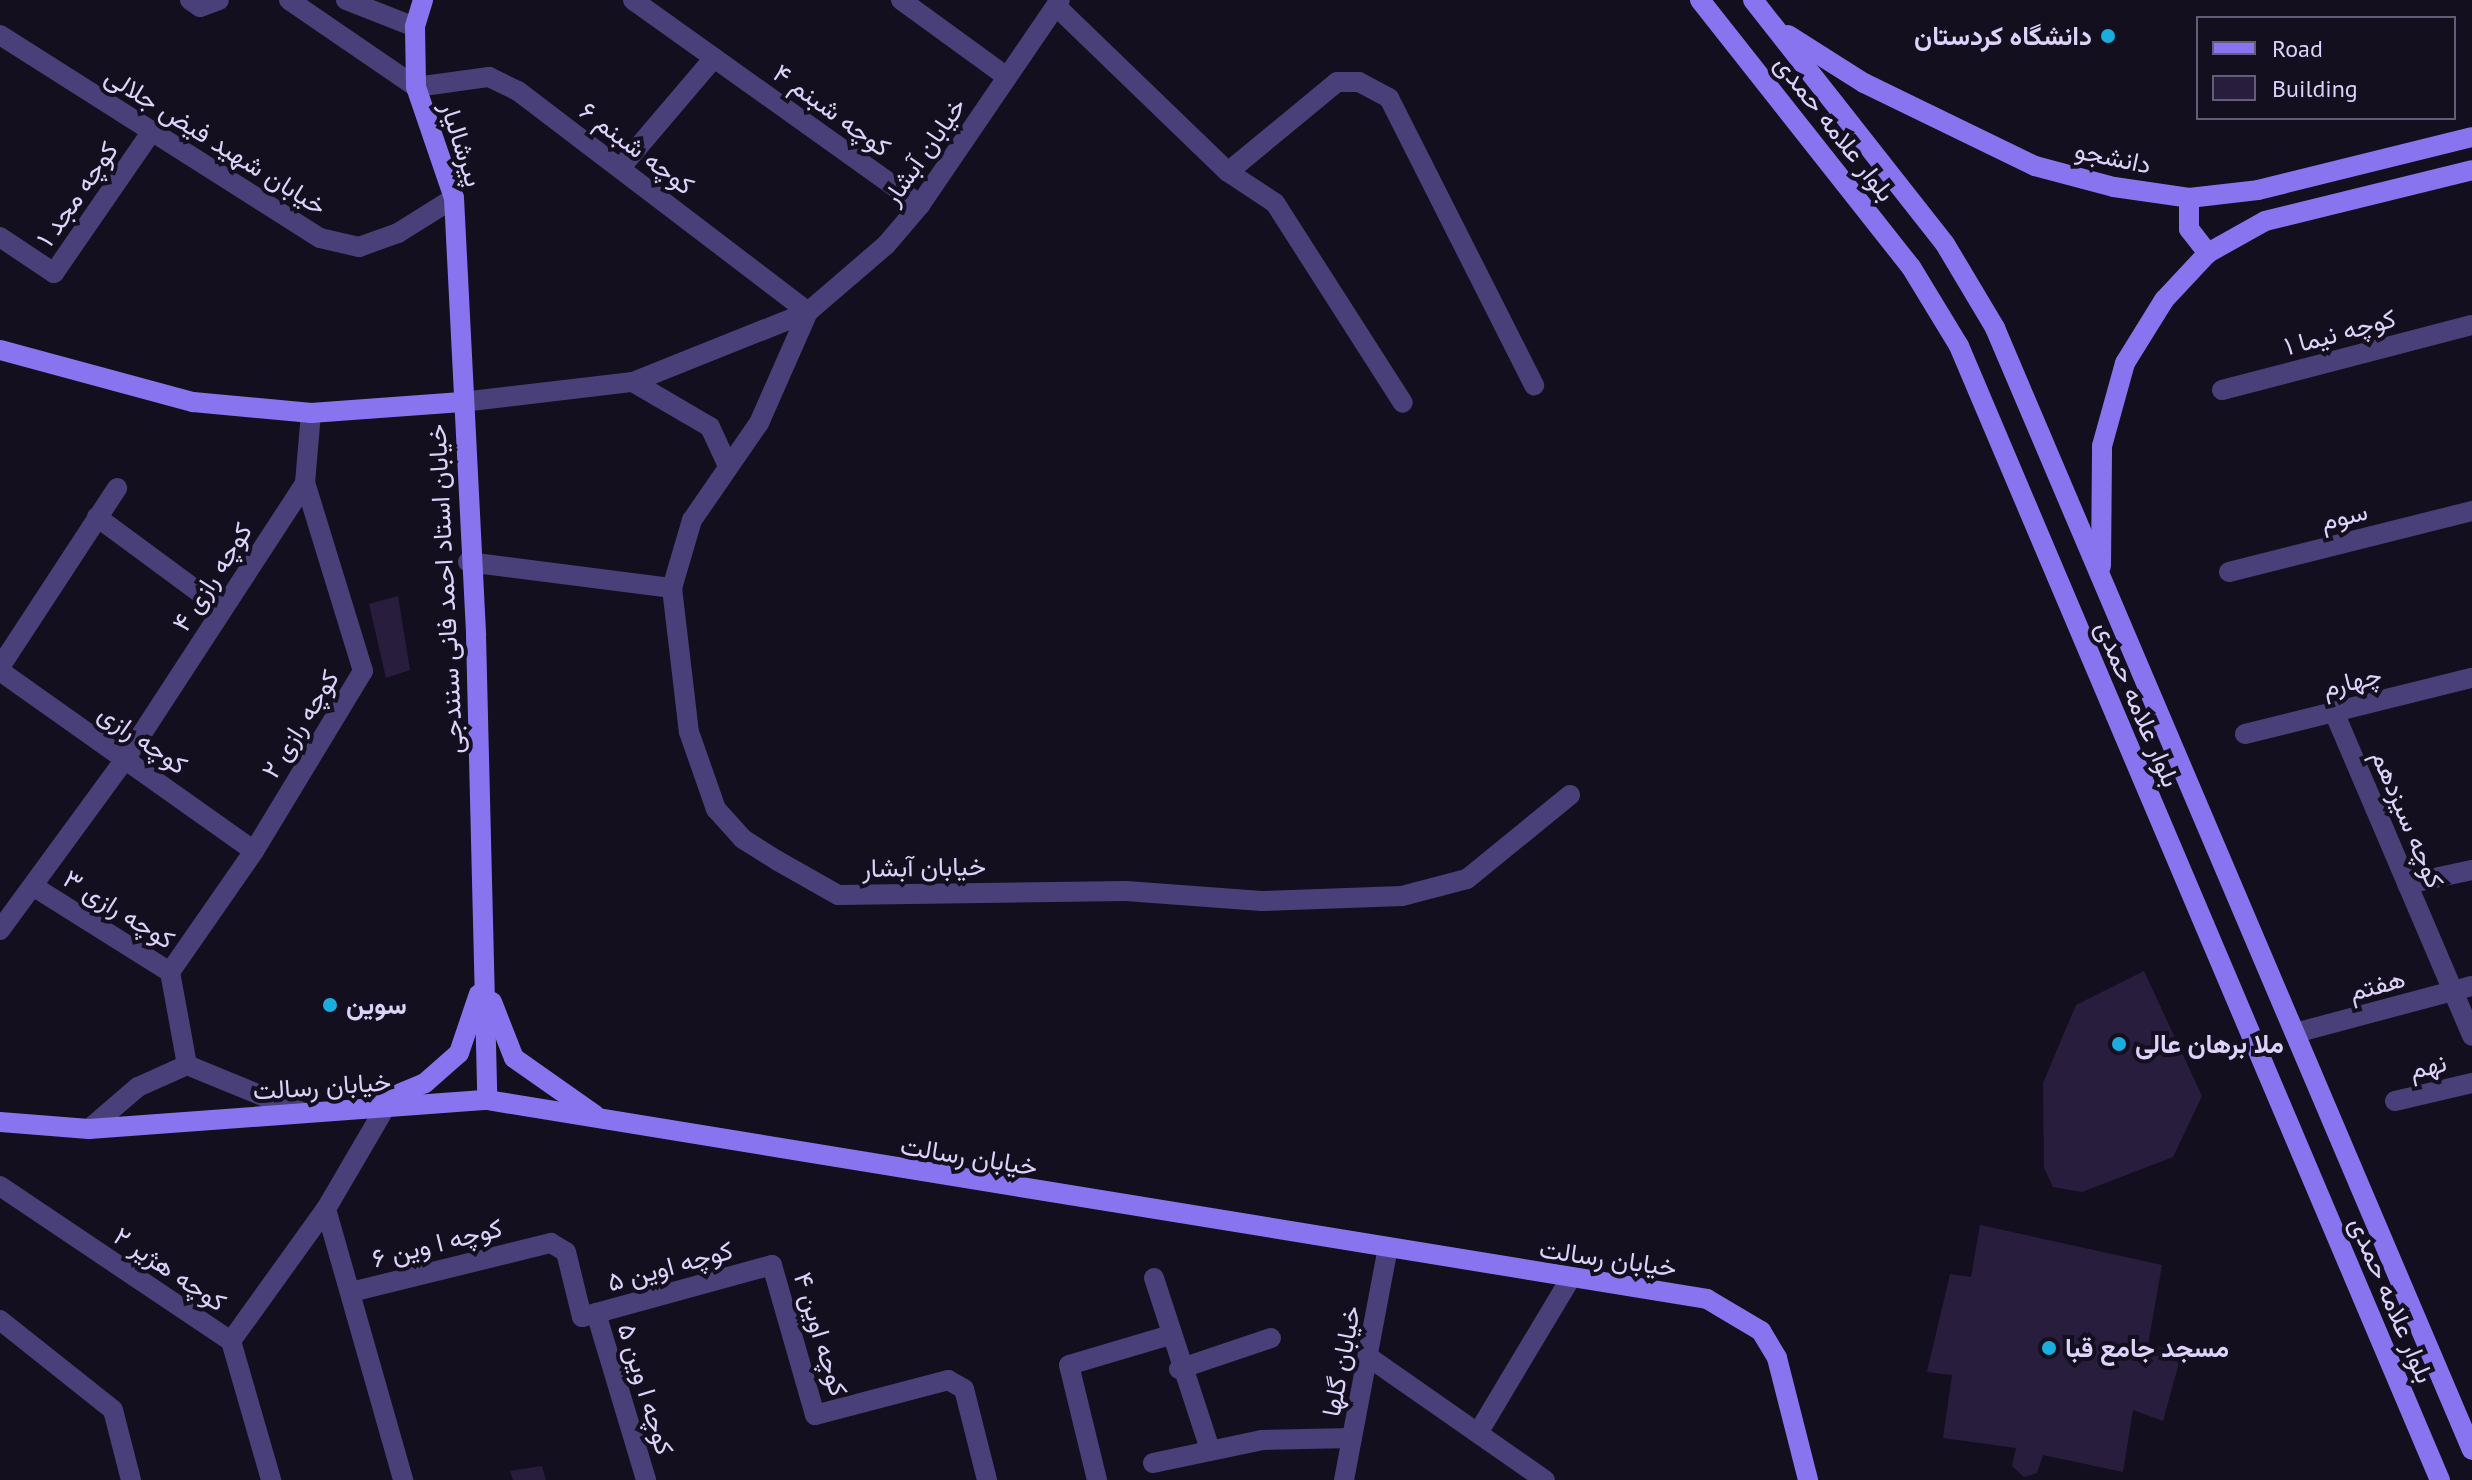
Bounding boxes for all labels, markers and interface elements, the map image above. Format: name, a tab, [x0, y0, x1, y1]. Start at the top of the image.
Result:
legend	[2196, 16, 2456, 120]
place label: دانشگاه کردستان	[1914, 20, 2092, 52]
marker: دانشگاه کردستان	[2099, 27, 2117, 45]
text: Road	[2272, 33, 2323, 64]
street label: بلوار علامه حمدی	[1768, 49, 1902, 207]
street label: کوچه شبنم ۴	[767, 57, 897, 163]
street label: خیابان شهید فیض جلالی	[100, 60, 332, 222]
text: Building	[2272, 73, 2358, 104]
street label: خیابان آبشار	[876, 91, 972, 211]
street label: کوچه شبنم ۶	[574, 95, 700, 201]
street label: پیرشالیار	[434, 98, 490, 190]
street label: دانشجو	[2072, 134, 2154, 180]
street label: کوچه مجد ۱	[30, 136, 124, 252]
street label: کوچه نیما ۱	[2281, 302, 2399, 362]
street label: خیابان استاد احمد فانی سنندجی	[421, 423, 469, 755]
street label: سوم	[2317, 495, 2371, 537]
street label: کوچه رازی ۴	[165, 517, 259, 637]
street label: بلوار علامه حمدی	[2089, 616, 2187, 792]
street label: چهارم	[2319, 659, 2385, 703]
street label: کوچه رازی ۲	[254, 664, 346, 784]
street label: کوچه رازی	[93, 697, 193, 781]
street label: کوچه سیزدهم	[2365, 745, 2451, 893]
street label: خیابان آبشار	[862, 850, 986, 884]
street label: کوچه رازی ۳	[58, 863, 180, 955]
street label: هفتم	[2346, 963, 2408, 1007]
place label: سوین	[346, 989, 407, 1021]
marker: سوین	[321, 996, 339, 1014]
place label: ملا برهان عالی	[2135, 1028, 2284, 1060]
marker: ملا برهان عالی	[2110, 1035, 2128, 1053]
street label: نهم	[2407, 1047, 2449, 1085]
street label: خیابان رسالت	[252, 1066, 392, 1106]
street label: خیابان رسالت	[898, 1130, 1040, 1182]
street label: کوچه ا وین ۶	[369, 1212, 505, 1274]
street label: بلوار علامه حمدی	[2343, 1212, 2441, 1388]
street label: کوچه هژیر ۲	[108, 1220, 232, 1318]
street label: خیابان رسالت	[1537, 1233, 1679, 1283]
street label: کوچه اوین ۵	[604, 1234, 736, 1298]
street label: کوچه اوین ۴	[787, 1268, 855, 1400]
street label: خیابان گلها	[1315, 1303, 1367, 1419]
street label: کوچه ا وین ۵	[611, 1320, 681, 1458]
place label: مسجد جامع قبا	[2065, 1332, 2229, 1364]
marker: مسجد جامع قبا	[2040, 1339, 2058, 1357]

